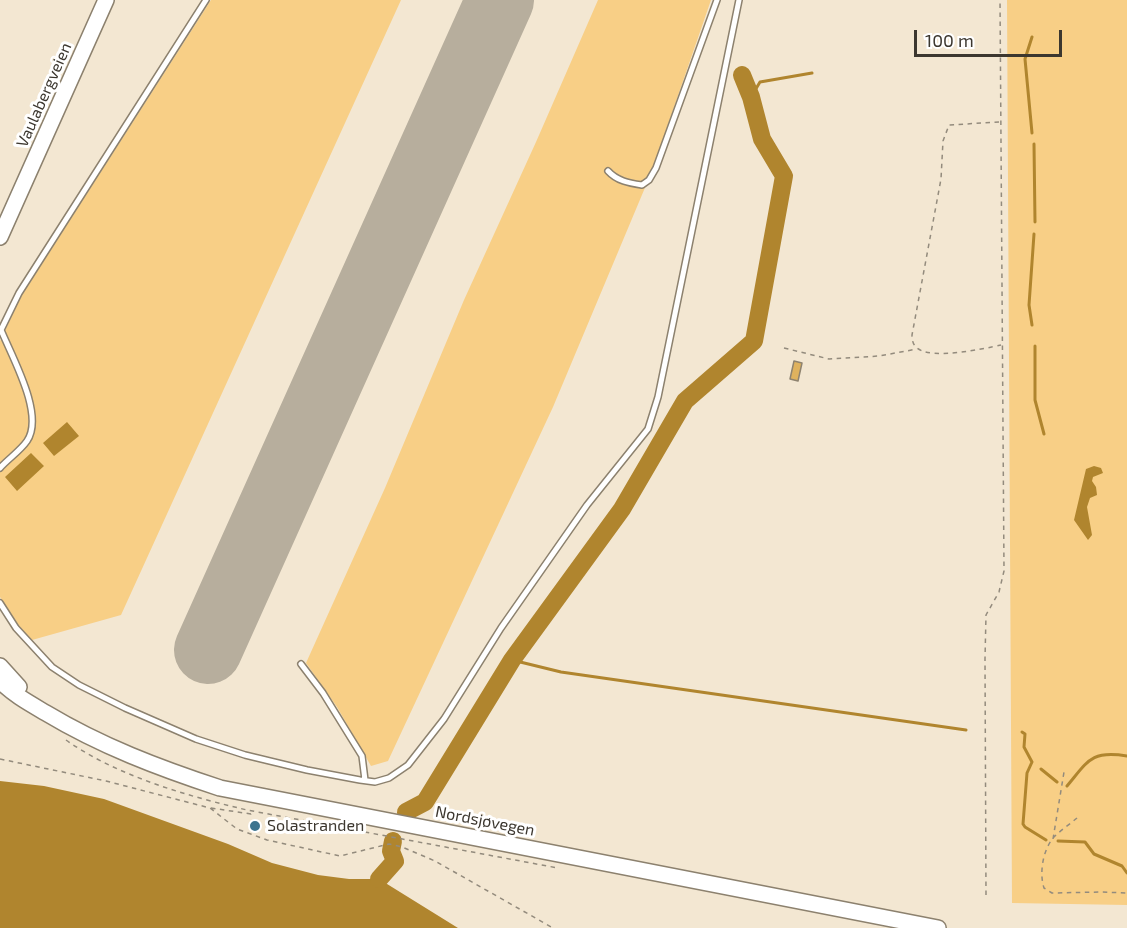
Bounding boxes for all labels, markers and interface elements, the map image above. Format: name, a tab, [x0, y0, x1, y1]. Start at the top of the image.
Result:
scale bar	[917, 18, 1066, 56]
text: 100 m	[925, 29, 974, 51]
street label: Vaulabergveien	[12, 40, 76, 150]
street label: Nordsjøvegen	[434, 802, 536, 840]
place label: Solastranden	[267, 816, 364, 836]
marker: Solastranden	[248, 819, 262, 833]

